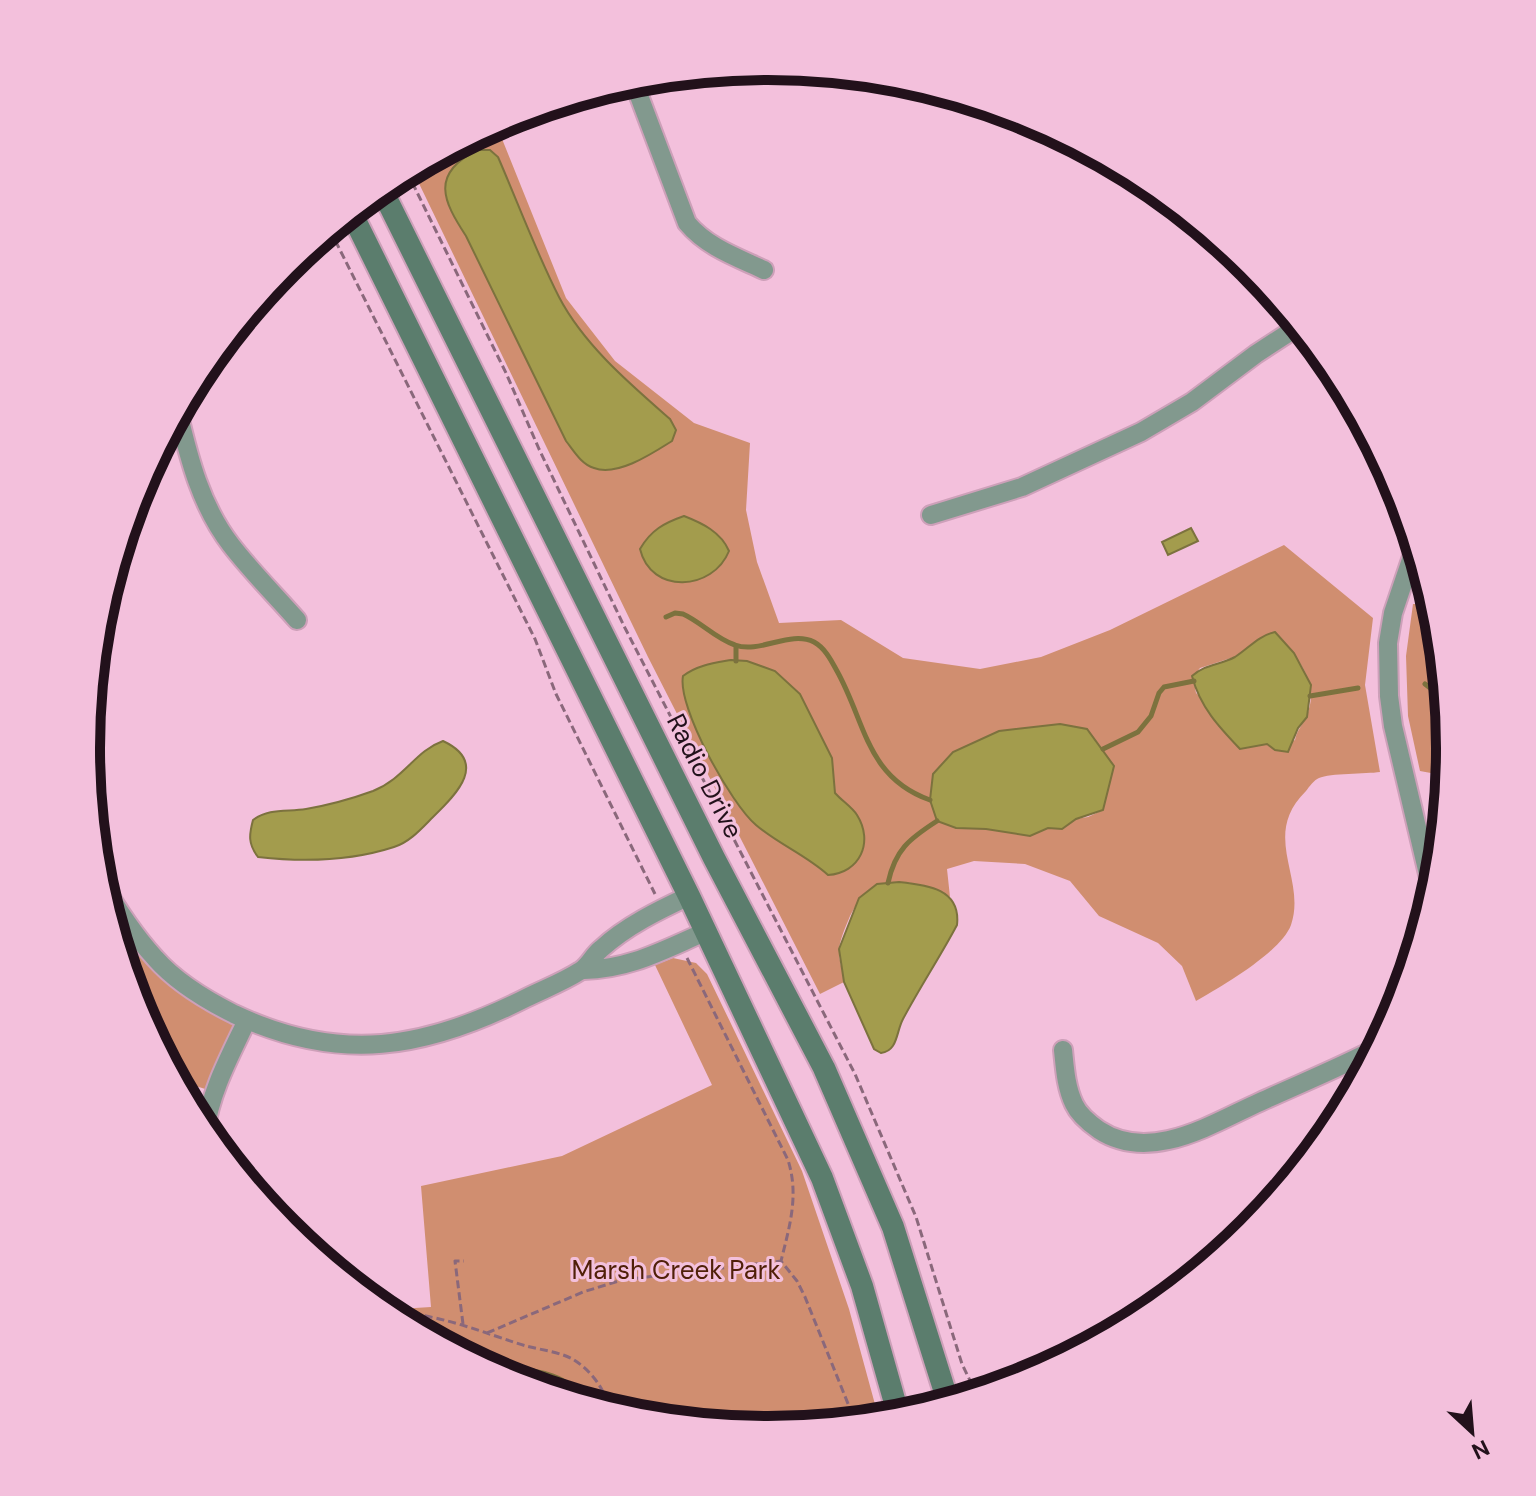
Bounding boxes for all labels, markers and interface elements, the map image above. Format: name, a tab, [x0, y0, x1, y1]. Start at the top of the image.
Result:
street label: Radio Drive	[659, 708, 751, 844]
park label: Marsh Creek Park	[571, 1253, 781, 1287]
north arrow	[1432, 1392, 1512, 1472]
text: N	[1467, 1433, 1494, 1466]

